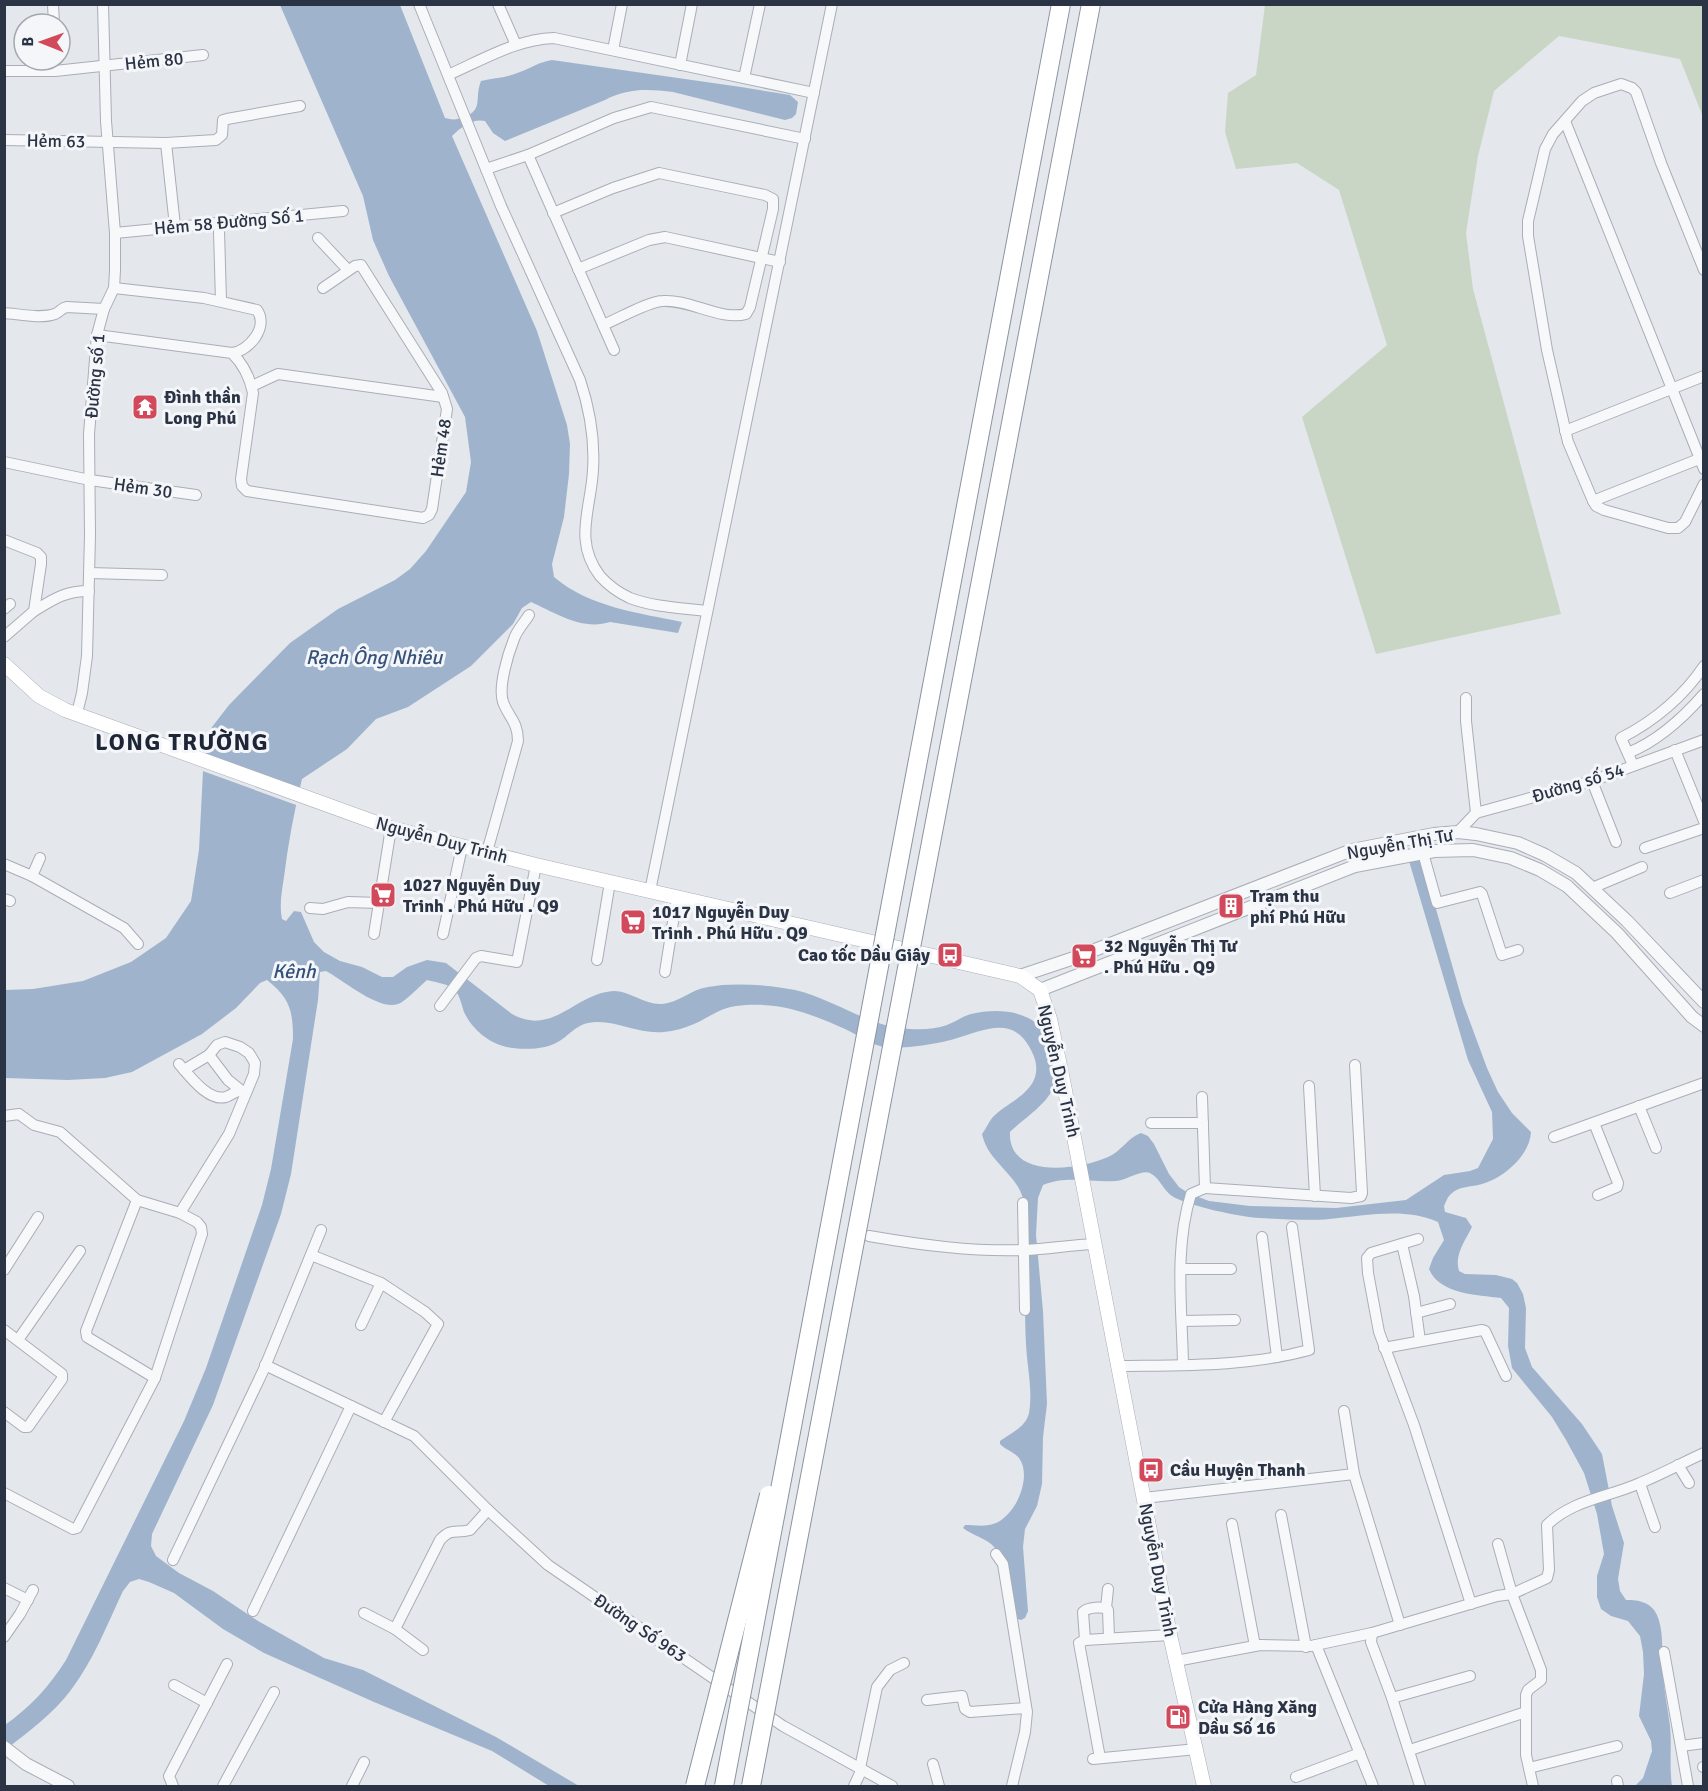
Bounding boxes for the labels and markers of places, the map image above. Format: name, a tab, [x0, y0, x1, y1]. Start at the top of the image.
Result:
place label: Đình thần Long Phú	[164, 386, 241, 429]
temple icon: Đình thần Long Phú	[130, 392, 160, 422]
place label: 1027 Nguyễn Duy Trinh . Phú Hữu . Q9	[403, 874, 559, 917]
supermarket icon: 1027 Nguyễn Duy Trinh . Phú Hữu . Q9	[368, 880, 398, 910]
place label: Trạm thu phí Phú Hữu	[1250, 885, 1346, 928]
building icon: Trạm thu phí Phú Hữu	[1216, 891, 1246, 921]
place label: 1017 Nguyễn Duy Trinh . Phú Hữu . Q9	[652, 901, 808, 944]
supermarket icon: 1017 Nguyễn Duy Trinh . Phú Hữu . Q9	[618, 907, 648, 937]
place label: 32 Nguyễn Thị Tư . Phú Hữu . Q9	[1104, 935, 1238, 978]
bus stop icon: Cao tốc Dầu Giây	[935, 940, 965, 970]
supermarket icon: 32 Nguyễn Thị Tư . Phú Hữu . Q9	[1069, 941, 1099, 971]
place label: Cao tốc Dầu Giây	[798, 944, 930, 966]
bus stop icon: Cầu Huyện Thanh	[1136, 1455, 1166, 1485]
place label: Cầu Huyện Thanh	[1170, 1459, 1306, 1481]
place label: Cửa Hàng Xăng Dầu Số 16	[1198, 1696, 1317, 1739]
fuel station icon: Cửa Hàng Xăng Dầu Số 16	[1163, 1702, 1193, 1732]

